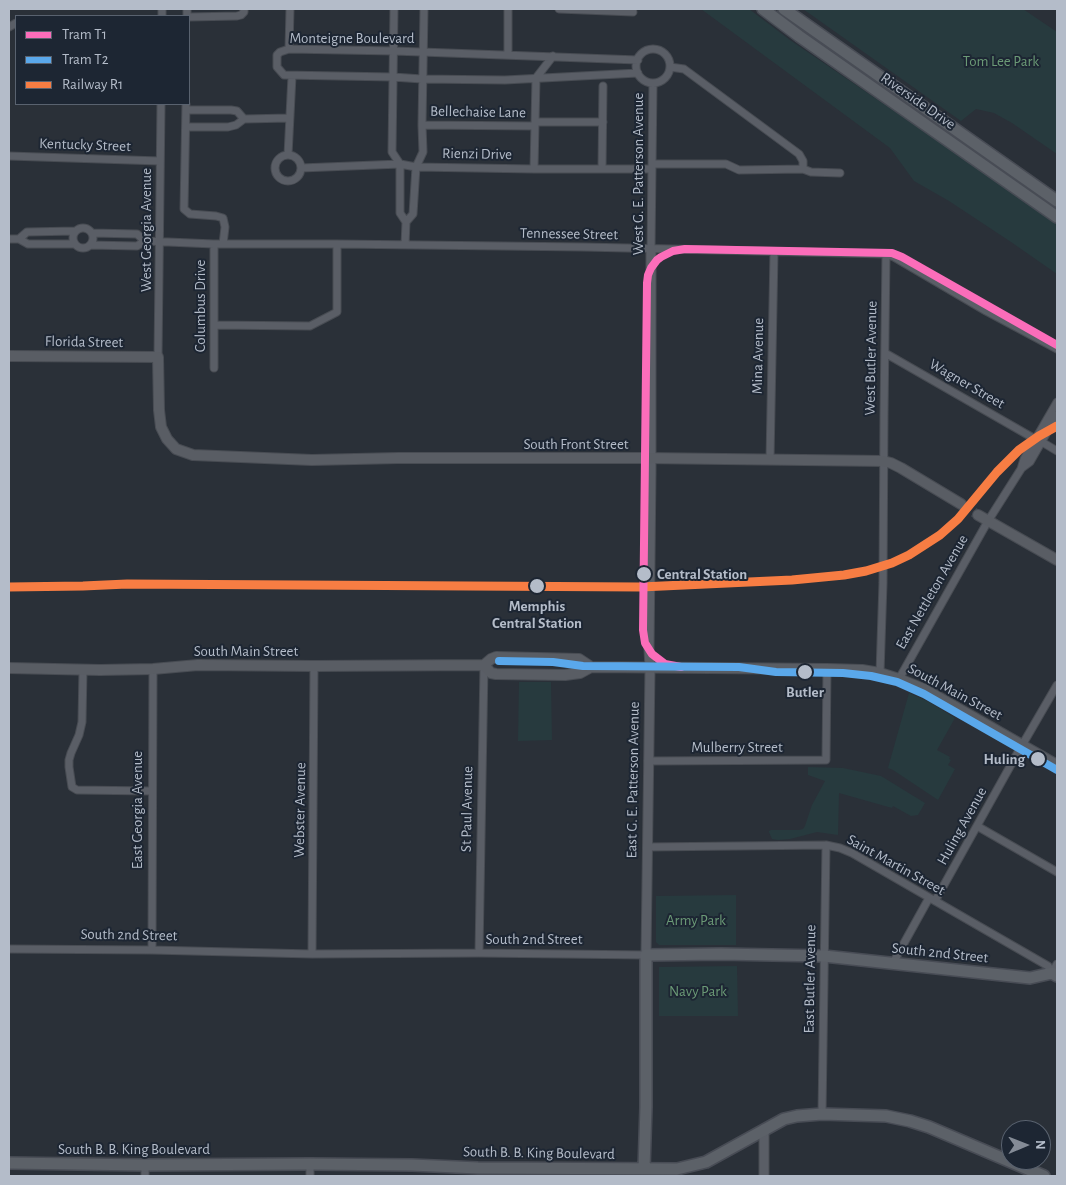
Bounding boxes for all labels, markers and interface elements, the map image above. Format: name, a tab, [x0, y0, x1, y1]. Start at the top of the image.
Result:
legend	[15, 15, 190, 105]
text: Tram T1	[62, 27, 107, 42]
street label: Monteigne Boulevard	[289, 29, 415, 47]
text: Tram T2	[62, 52, 109, 67]
park label: Tom Lee Park	[963, 52, 1039, 70]
street label: Riverside Drive	[877, 69, 959, 133]
text: Railway R1	[62, 77, 123, 92]
street label: West G. E. Patterson Avenue	[629, 93, 647, 255]
street label: Bellechaise Lane	[430, 102, 526, 122]
street label: Kentucky Street	[39, 134, 131, 156]
street label: Rienzi Drive	[442, 144, 512, 164]
street label: West Georgia Avenue	[137, 168, 155, 292]
street label: Tennessee Street	[520, 224, 618, 244]
street label: Columbus Drive	[191, 260, 209, 352]
street label: West Butler Avenue	[861, 301, 881, 415]
street label: Mina Avenue	[748, 318, 768, 394]
street label: Florida Street	[45, 332, 123, 352]
street label: Wagner Street	[926, 355, 1008, 413]
street label: South Front Street	[523, 435, 629, 453]
street label: East Nettleton Avenue	[892, 531, 972, 653]
marker: Central Station	[635, 565, 653, 583]
place label: Central Station	[657, 565, 747, 583]
marker: Memphis Central Station	[528, 577, 546, 595]
place label: Memphis Central Station	[492, 597, 582, 632]
street label: South Main Street	[194, 642, 298, 660]
street label: South Main Street	[905, 659, 1005, 725]
marker: Butler	[796, 663, 814, 681]
place label: Butler	[786, 683, 824, 701]
street label: East G. E. Patterson Avenue	[623, 701, 643, 859]
street label: Mulberry Street	[691, 738, 783, 756]
place label: Huling	[984, 750, 1025, 768]
marker: Huling	[1029, 750, 1047, 768]
street label: East Georgia Avenue	[128, 751, 146, 869]
street label: Webster Avenue	[290, 762, 310, 858]
street label: St Paul Avenue	[457, 766, 477, 852]
street label: Huling Avenue	[933, 784, 991, 868]
street label: Saint Martin Street	[844, 831, 948, 899]
park label: Army Park	[666, 911, 726, 929]
street label: East Butler Avenue	[800, 924, 820, 1034]
street label: South 2nd Street	[80, 925, 178, 945]
street label: South 2nd Street	[486, 930, 582, 948]
street label: South 2nd Street	[891, 939, 989, 967]
park label: Navy Park	[669, 982, 727, 1000]
north arrow	[1001, 1120, 1051, 1170]
street label: South B. B. King Boulevard	[58, 1140, 210, 1158]
text: N	[1033, 1140, 1047, 1150]
street label: South B. B. King Boulevard	[463, 1143, 615, 1163]

